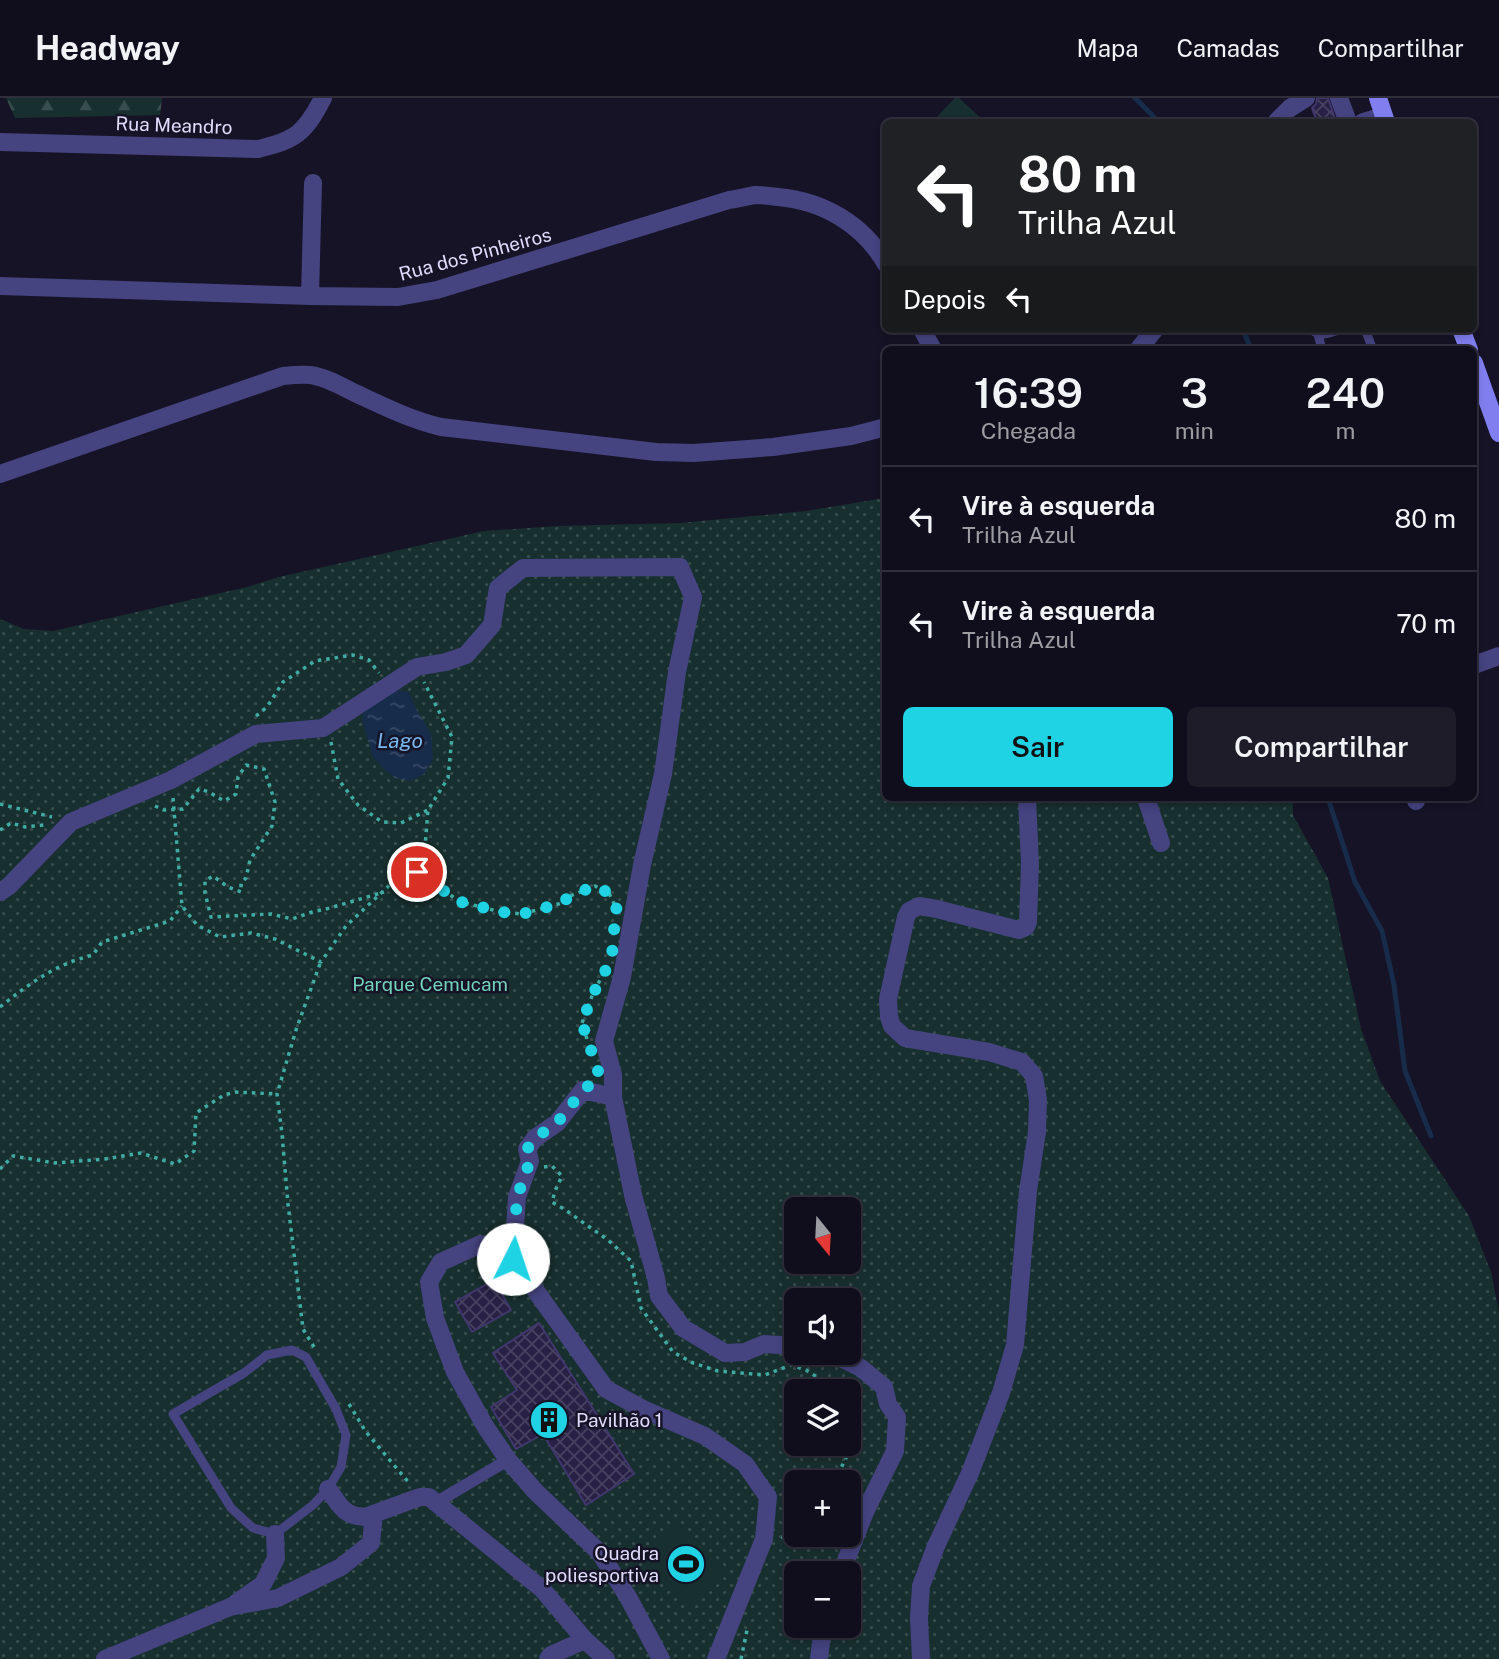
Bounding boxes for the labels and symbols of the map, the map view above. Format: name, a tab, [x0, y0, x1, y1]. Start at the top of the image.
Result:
street label: Rua Meandro	[115, 112, 233, 138]
street label: Rua dos Pinheiros	[396, 223, 554, 285]
water label: Lago	[377, 728, 423, 753]
pin	[387, 842, 447, 902]
park label: Parque Cemucam	[352, 973, 508, 995]
north arrow	[784, 1197, 861, 1274]
position arrow	[476, 1222, 550, 1296]
building icon: Pavilhão 1	[528, 1399, 570, 1441]
place label: Pavilhão 1	[576, 1409, 663, 1431]
place label: Quadra poliesportiva	[545, 1542, 659, 1586]
sports icon: Quadra poliesportiva	[665, 1543, 707, 1585]

